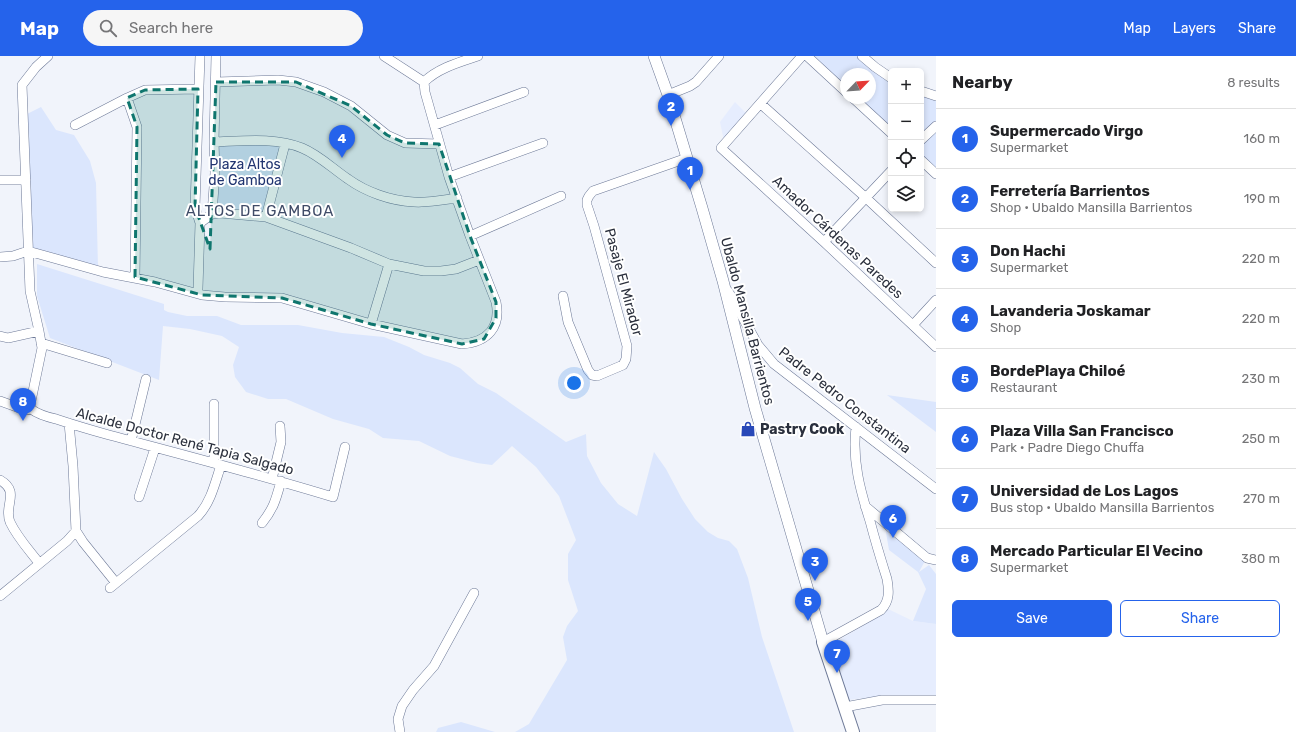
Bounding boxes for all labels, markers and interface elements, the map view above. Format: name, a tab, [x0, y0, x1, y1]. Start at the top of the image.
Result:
search box	[83, 10, 363, 46]
text: Map	[20, 17, 59, 40]
icon: search	[97, 17, 119, 39]
text: Search here	[129, 19, 213, 37]
text: Map	[1124, 20, 1151, 37]
text: Layers	[1173, 20, 1216, 37]
text: Share	[1238, 20, 1276, 37]
north arrow	[840, 68, 876, 104]
map controls	[888, 68, 924, 212]
button: +	[888, 68, 924, 104]
text: Nearby	[952, 72, 1013, 92]
text: 8 results	[1227, 75, 1280, 90]
pin: 2	[658, 93, 684, 126]
button: −	[888, 104, 924, 140]
text: Supermercado Virgo	[990, 122, 1143, 140]
pin: 4	[329, 125, 355, 158]
text: 1	[962, 131, 968, 146]
text: 160 m	[1244, 131, 1280, 146]
button: locate	[888, 140, 924, 176]
text: Supermarket	[990, 140, 1068, 155]
park label: Plaza Altos de Gamboa	[208, 156, 282, 189]
pin: 1	[677, 157, 703, 190]
street label: Amador Cárdenas Paredes	[769, 172, 907, 302]
button: layers	[888, 176, 924, 212]
text: Ferretería Barrientos	[990, 182, 1150, 200]
text: 2	[961, 191, 969, 206]
text: 190 m	[1244, 191, 1280, 206]
text: Shop · Ubaldo Mansilla Barrientos	[990, 200, 1192, 215]
district label: ALTOS DE GAMBOA	[186, 202, 334, 220]
street label: Pasaje El Mirador	[601, 226, 646, 339]
street label: Ubaldo Mansilla Barrientos	[717, 235, 778, 407]
text: Don Hachi	[990, 242, 1066, 260]
text: 3	[961, 251, 969, 266]
text: 220 m	[1242, 251, 1280, 266]
text: Supermarket	[990, 260, 1068, 275]
text: Lavanderia Joskamar	[990, 302, 1151, 320]
text: 4	[961, 311, 969, 326]
text: 220 m	[1242, 311, 1280, 326]
text: Shop	[990, 320, 1021, 335]
street label: Padre Pedro Constantina	[775, 344, 914, 457]
text: BordePlaya Chiloé	[990, 362, 1125, 380]
text: 5	[961, 371, 969, 386]
text: 230 m	[1242, 371, 1280, 386]
your location	[564, 373, 584, 393]
text: Restaurant	[990, 380, 1057, 395]
pin: 8	[10, 388, 36, 421]
street label: Alcalde Doctor René Tapia Salgado	[74, 404, 296, 479]
shop icon: Pastry Cook	[739, 420, 757, 438]
place label: Pastry Cook	[760, 421, 845, 438]
text: Plaza Villa San Francisco	[990, 422, 1174, 440]
text: 6	[961, 431, 969, 446]
text: 250 m	[1242, 431, 1280, 446]
text: Park · Padre Diego Chuffa	[990, 440, 1144, 455]
text: Universidad de Los Lagos	[990, 482, 1179, 500]
text: 7	[961, 491, 969, 506]
text: 270 m	[1243, 491, 1280, 506]
text: Bus stop · Ubaldo Mansilla Barrientos	[990, 500, 1214, 515]
pin: 6	[880, 505, 906, 538]
text: Mercado Particular El Vecino	[990, 542, 1203, 560]
pin: 3	[802, 548, 828, 581]
text: 8	[961, 551, 969, 566]
text: 380 m	[1241, 551, 1280, 566]
text: Supermarket	[990, 560, 1068, 575]
pin: 5	[795, 588, 821, 621]
button: Save	[952, 600, 1112, 637]
button: Share	[1120, 600, 1280, 637]
pin: 7	[824, 640, 850, 673]

